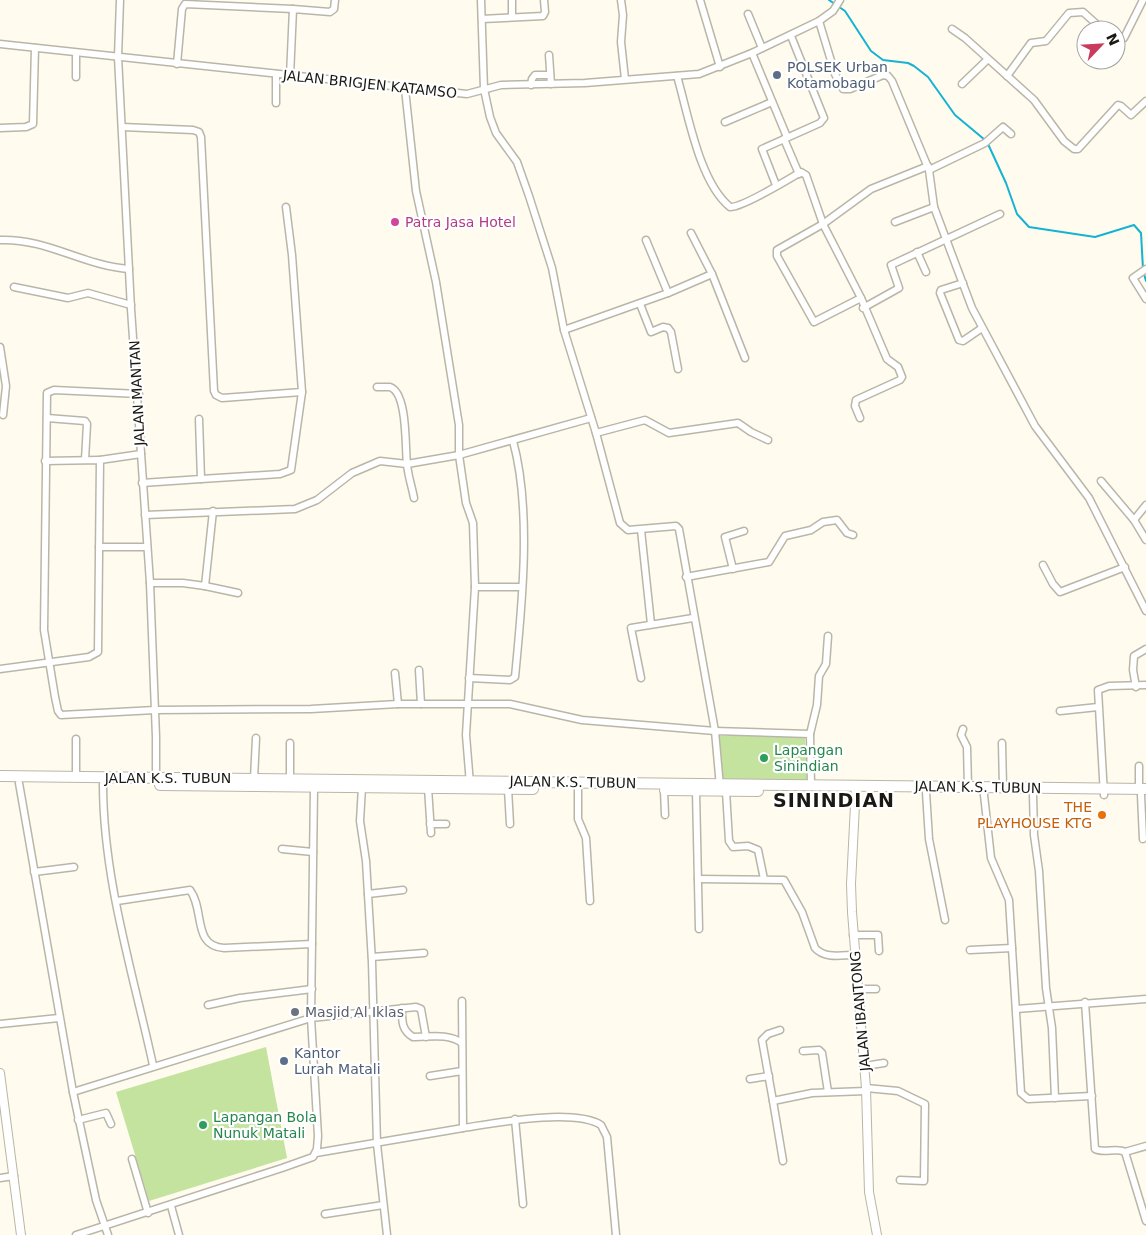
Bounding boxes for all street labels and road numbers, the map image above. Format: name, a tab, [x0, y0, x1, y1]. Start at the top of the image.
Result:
street label: JALAN BRIGJEN KATAMSO	[281, 67, 458, 101]
street label: JALAN MANTAN	[126, 340, 148, 447]
street label: JALAN K.S. TUBUN	[104, 770, 231, 786]
street label: JALAN K.S. TUBUN	[509, 773, 636, 791]
street label: JALAN K.S. TUBUN	[914, 778, 1041, 796]
street label: JALAN IBANTONG	[847, 950, 873, 1073]

